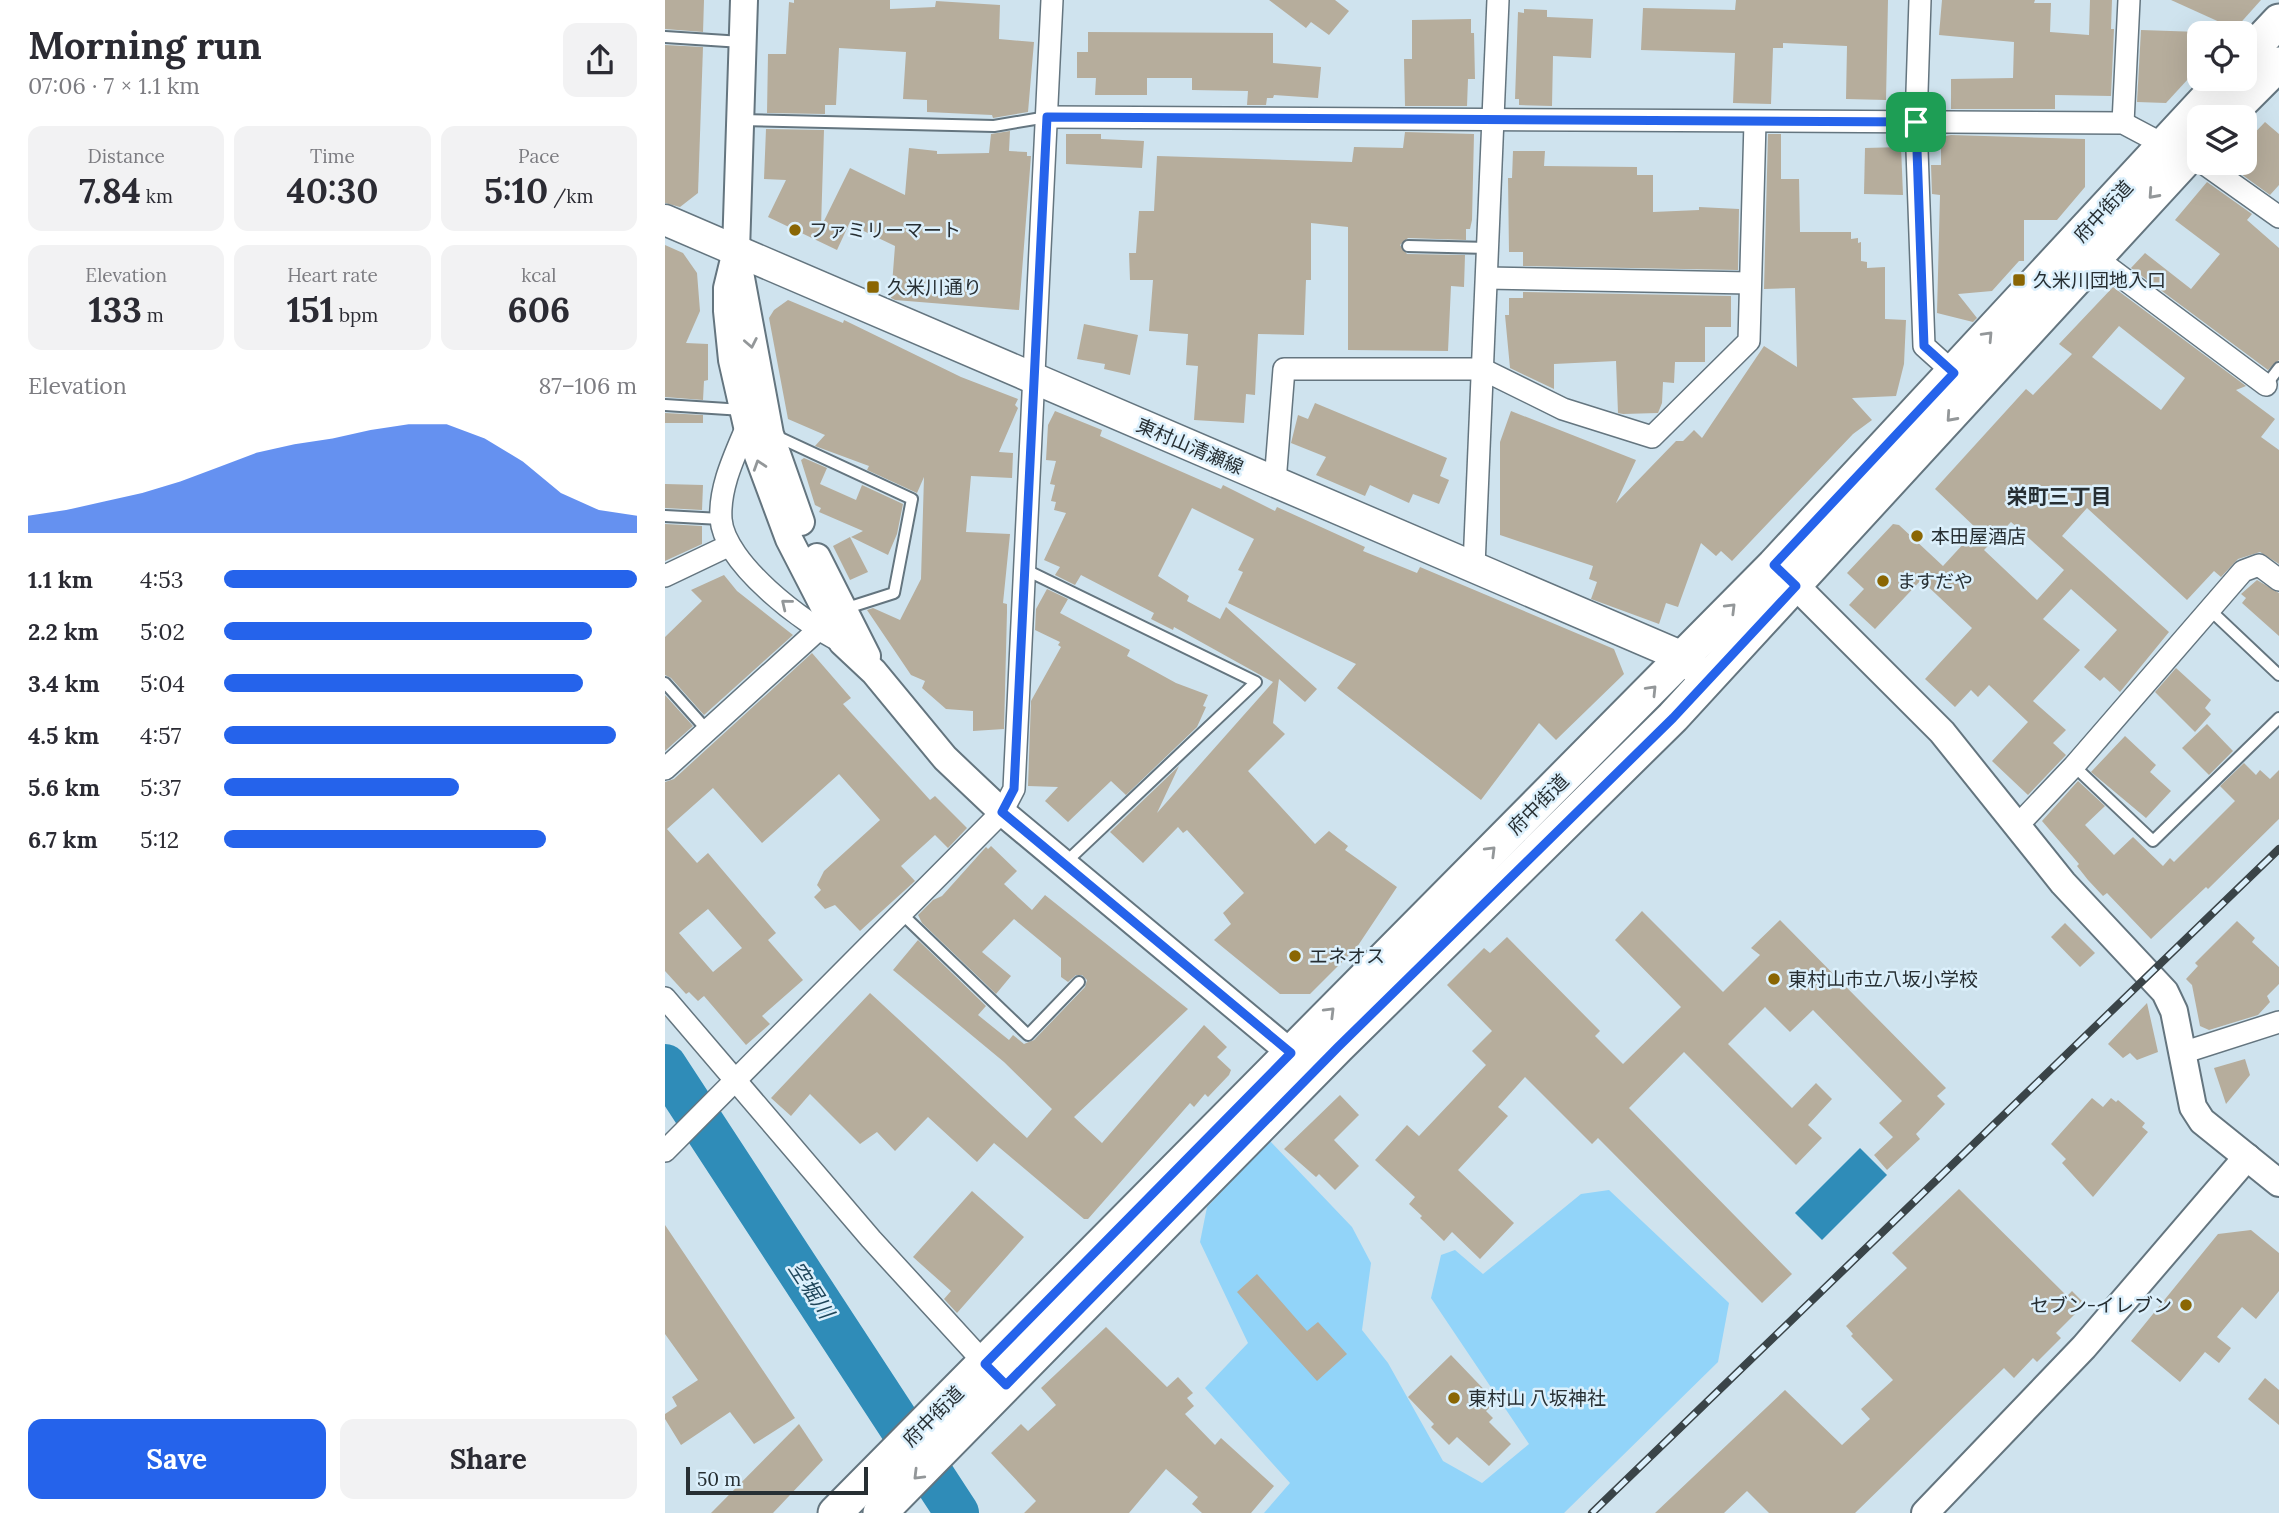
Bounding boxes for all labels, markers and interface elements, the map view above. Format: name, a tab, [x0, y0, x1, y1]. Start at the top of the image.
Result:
text: Morning run	[28, 21, 262, 69]
map controls	[2187, 21, 2257, 175]
button: locate	[2187, 21, 2257, 91]
button: share	[563, 23, 637, 97]
text: 07:06 · 7 × 1.1 km	[28, 71, 200, 100]
pin	[1886, 92, 1946, 152]
icon: arrive	[1897, 103, 1935, 141]
button: layers	[2187, 105, 2257, 175]
text: Distance	[88, 144, 165, 168]
text: Time	[310, 144, 355, 168]
text: Pace	[518, 144, 560, 168]
text: 7.84	[79, 168, 141, 213]
text: 40:30	[286, 168, 379, 213]
text: 5:10	[484, 168, 548, 213]
street label: 府中街道	[2068, 175, 2138, 247]
text: km	[141, 184, 173, 208]
text: /km	[548, 184, 594, 208]
one-way arrow	[2149, 186, 2162, 199]
place label: ファミリーマート	[809, 218, 961, 242]
marker: ファミリーマート	[787, 222, 803, 238]
text: Elevation	[85, 263, 167, 287]
text: Heart rate	[287, 263, 378, 287]
text: kcal	[521, 263, 556, 287]
place label: 久米川団地入口	[2033, 268, 2166, 292]
marker: 久米川団地入口	[2011, 272, 2027, 288]
place label: 久米川通り	[887, 275, 982, 299]
marker: 久米川通り	[865, 279, 881, 295]
text: 133	[88, 287, 142, 332]
text: 151	[287, 287, 334, 332]
text: 606	[508, 287, 570, 332]
text: m	[142, 303, 164, 327]
text: bpm	[334, 303, 378, 327]
one-way arrow	[1980, 331, 1992, 344]
one-way arrow	[743, 337, 758, 349]
text: Elevation	[28, 371, 127, 400]
text: 87–106 m	[538, 371, 637, 400]
one-way arrow	[1946, 409, 1959, 422]
street label: 東村山清瀬線	[1133, 413, 1247, 479]
one-way arrow	[753, 459, 768, 471]
district label: 栄町三丁目	[2007, 483, 2112, 510]
place label: 本田屋酒店	[1931, 524, 2026, 548]
marker: 本田屋酒店	[1909, 528, 1925, 544]
text: 1.1 km	[28, 565, 93, 594]
text: 4:53	[140, 565, 184, 594]
place label: ますだや	[1897, 569, 1973, 593]
marker: ますだや	[1875, 573, 1891, 589]
one-way arrow	[781, 600, 794, 612]
one-way arrow	[1722, 604, 1735, 617]
text: 2.2 km	[28, 617, 99, 646]
text: 5:02	[140, 617, 185, 646]
text: 3.4 km	[28, 669, 100, 698]
text: 5:04	[140, 669, 185, 698]
one-way arrow	[1643, 685, 1656, 698]
text: 4.5 km	[28, 721, 99, 750]
text: 4:57	[140, 721, 181, 750]
street label: 府中街道	[1503, 769, 1573, 839]
text: 5.6 km	[28, 773, 100, 802]
text: 5:37	[140, 773, 181, 802]
text: 6.7 km	[28, 825, 98, 854]
text: 5:12	[140, 825, 179, 854]
one-way arrow	[1482, 846, 1495, 859]
place label: エネオス	[1309, 944, 1385, 968]
marker: エネオス	[1287, 948, 1303, 964]
place label: 東村山市立八坂小学校	[1788, 967, 1978, 991]
marker: 東村山市立八坂小学校	[1766, 971, 1782, 987]
one-way arrow	[1321, 1007, 1334, 1020]
water label: 空堀川	[783, 1256, 841, 1325]
place label: セブン-イレブン	[2030, 1293, 2172, 1317]
marker: セブン-イレブン	[2178, 1297, 2194, 1313]
street label: 府中街道	[898, 1381, 968, 1451]
place label: 東村山 八坂神社	[1468, 1386, 1606, 1410]
marker: 東村山 八坂神社	[1446, 1390, 1462, 1406]
button: Save	[28, 1419, 326, 1499]
button: Share	[340, 1419, 637, 1499]
scale bar	[686, 1464, 868, 1496]
text: 50 m	[697, 1467, 741, 1491]
one-way arrow	[914, 1467, 927, 1480]

